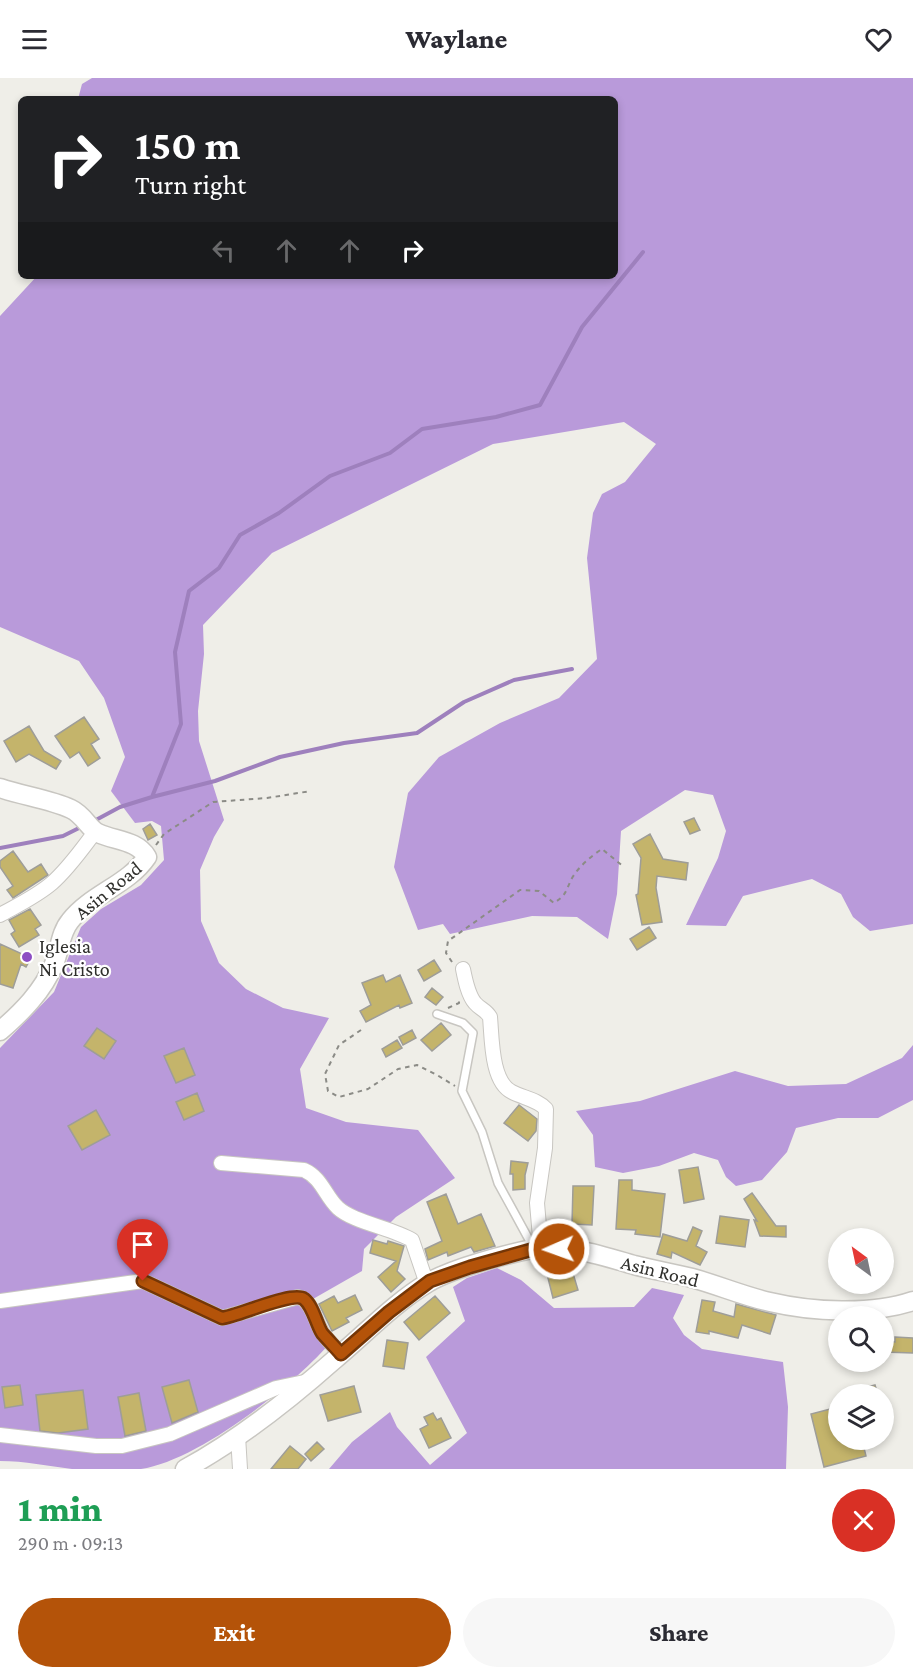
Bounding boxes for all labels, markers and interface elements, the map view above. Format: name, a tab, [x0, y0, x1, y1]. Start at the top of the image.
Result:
icon: menu	[18, 23, 51, 56]
icon: heart	[862, 23, 895, 56]
text: Waylane	[406, 24, 507, 54]
icon: right	[36, 120, 114, 198]
text: 150 m	[135, 121, 240, 168]
text: Turn right	[135, 170, 246, 200]
icon: left	[207, 234, 240, 267]
icon: ahead	[270, 234, 303, 267]
icon: ahead	[333, 234, 366, 267]
icon: right	[396, 234, 429, 267]
street label: Asin Road	[70, 856, 146, 924]
place label: Iglesia Ni Cristo	[39, 935, 110, 980]
marker: Iglesia Ni Cristo	[20, 950, 34, 964]
position arrow	[527, 1217, 591, 1281]
pin	[117, 1219, 168, 1281]
icon: arrive	[126, 1228, 159, 1261]
north arrow	[828, 1228, 894, 1294]
map controls	[828, 1228, 894, 1450]
street label: Asin Road	[619, 1251, 702, 1291]
button: search	[828, 1306, 894, 1372]
button: layers	[828, 1384, 894, 1450]
text: 1 min	[18, 1489, 102, 1529]
button: close	[832, 1489, 895, 1552]
text: 290 m · 09:13	[18, 1532, 123, 1554]
button: Exit	[18, 1598, 451, 1667]
button: Share	[463, 1598, 895, 1667]

